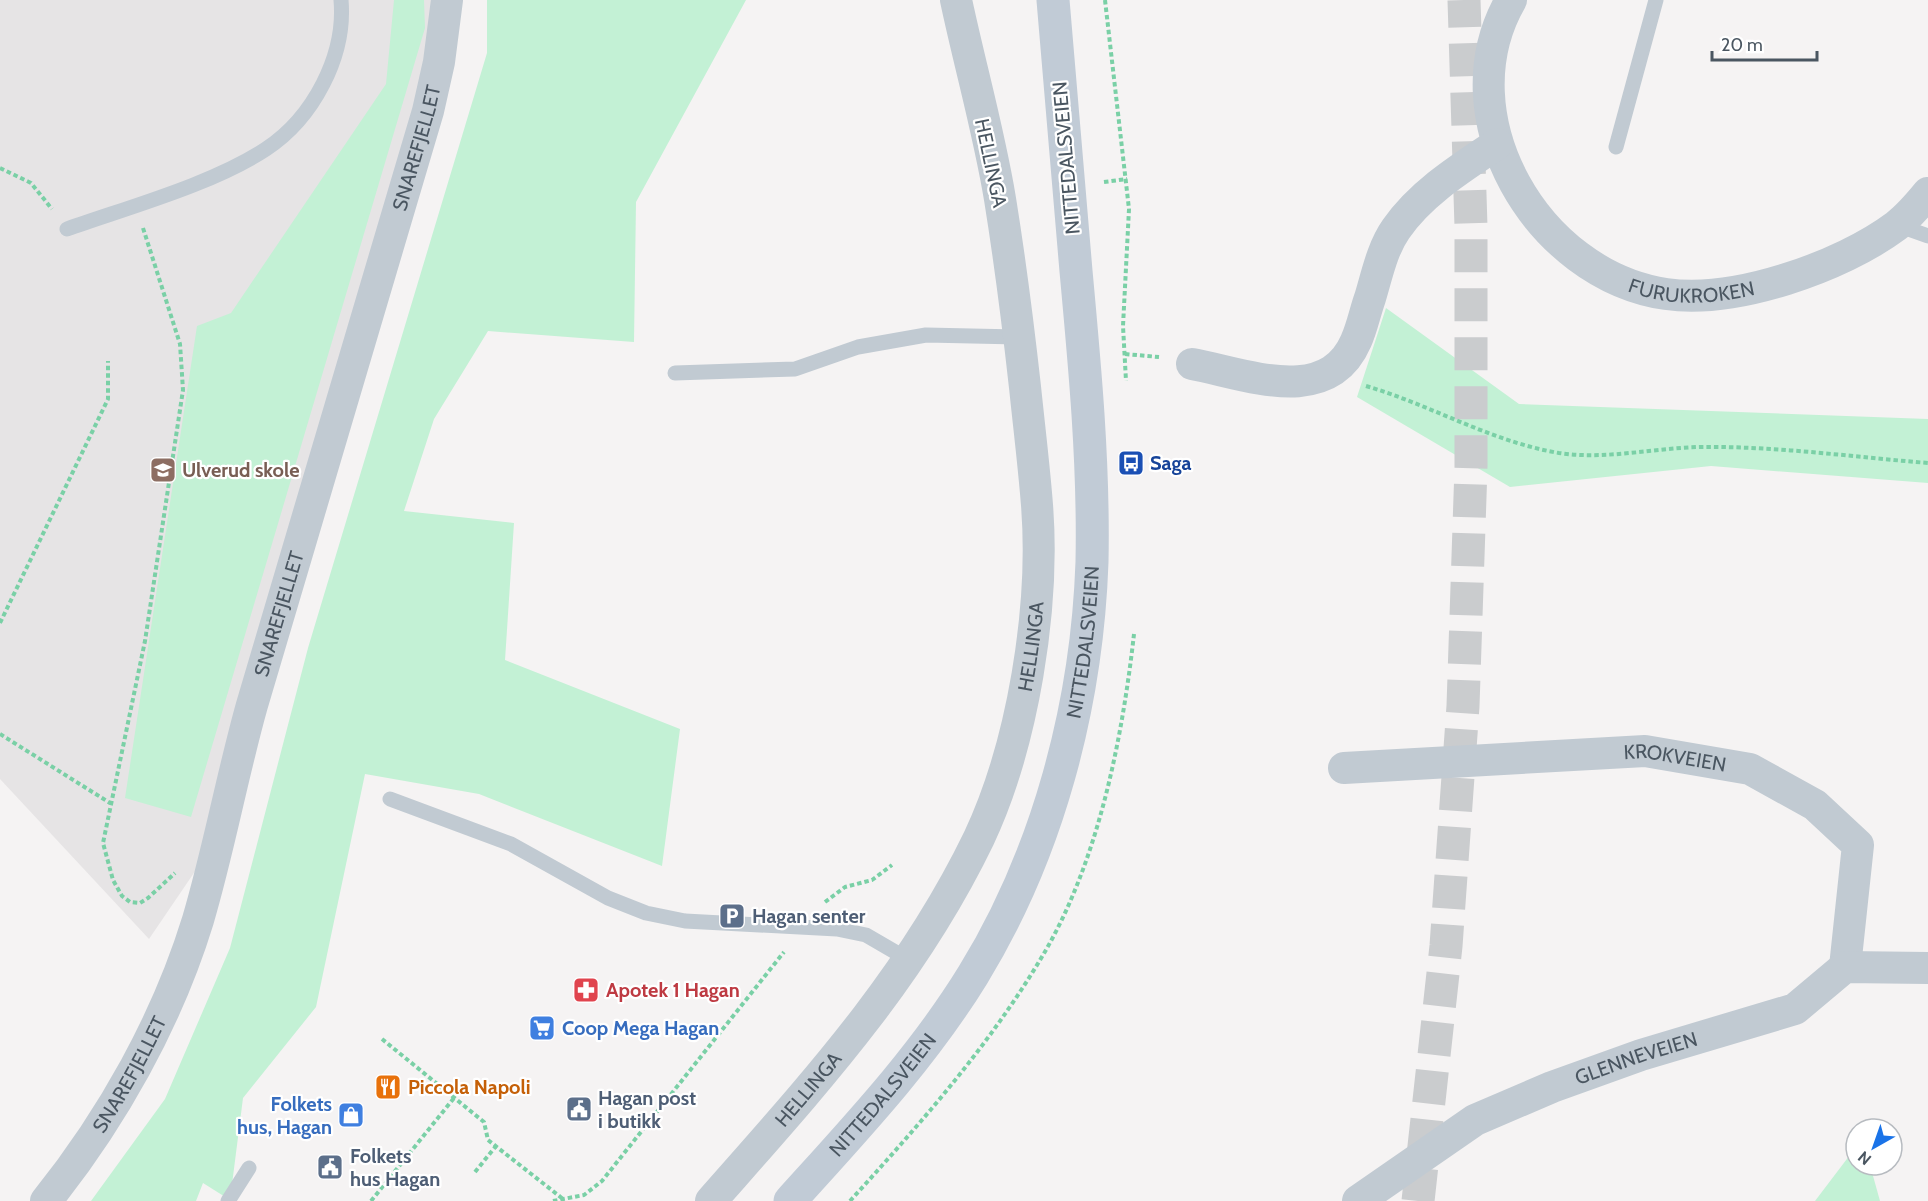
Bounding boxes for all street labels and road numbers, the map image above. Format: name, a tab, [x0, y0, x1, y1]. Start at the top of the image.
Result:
street label: NITTEDALSVEIEN	[1047, 81, 1085, 235]
street label: SNAREFJELLET	[387, 82, 446, 214]
street label: HELLINGA	[970, 116, 1012, 210]
street label: FURUKROKEN	[1625, 273, 1757, 308]
street label: SNAREFJELLET	[249, 548, 309, 680]
street label: NITTEDALSVEIEN	[1061, 565, 1104, 721]
street label: HELLINGA	[1013, 600, 1049, 693]
street label: KROKVEIEN	[1623, 739, 1728, 777]
street label: SNAREFJELLET	[87, 1012, 171, 1137]
street label: GLENNEVEIEN	[1572, 1027, 1700, 1090]
street label: NITTEDALSVEIEN	[824, 1028, 941, 1161]
street label: HELLINGA	[770, 1047, 847, 1132]

